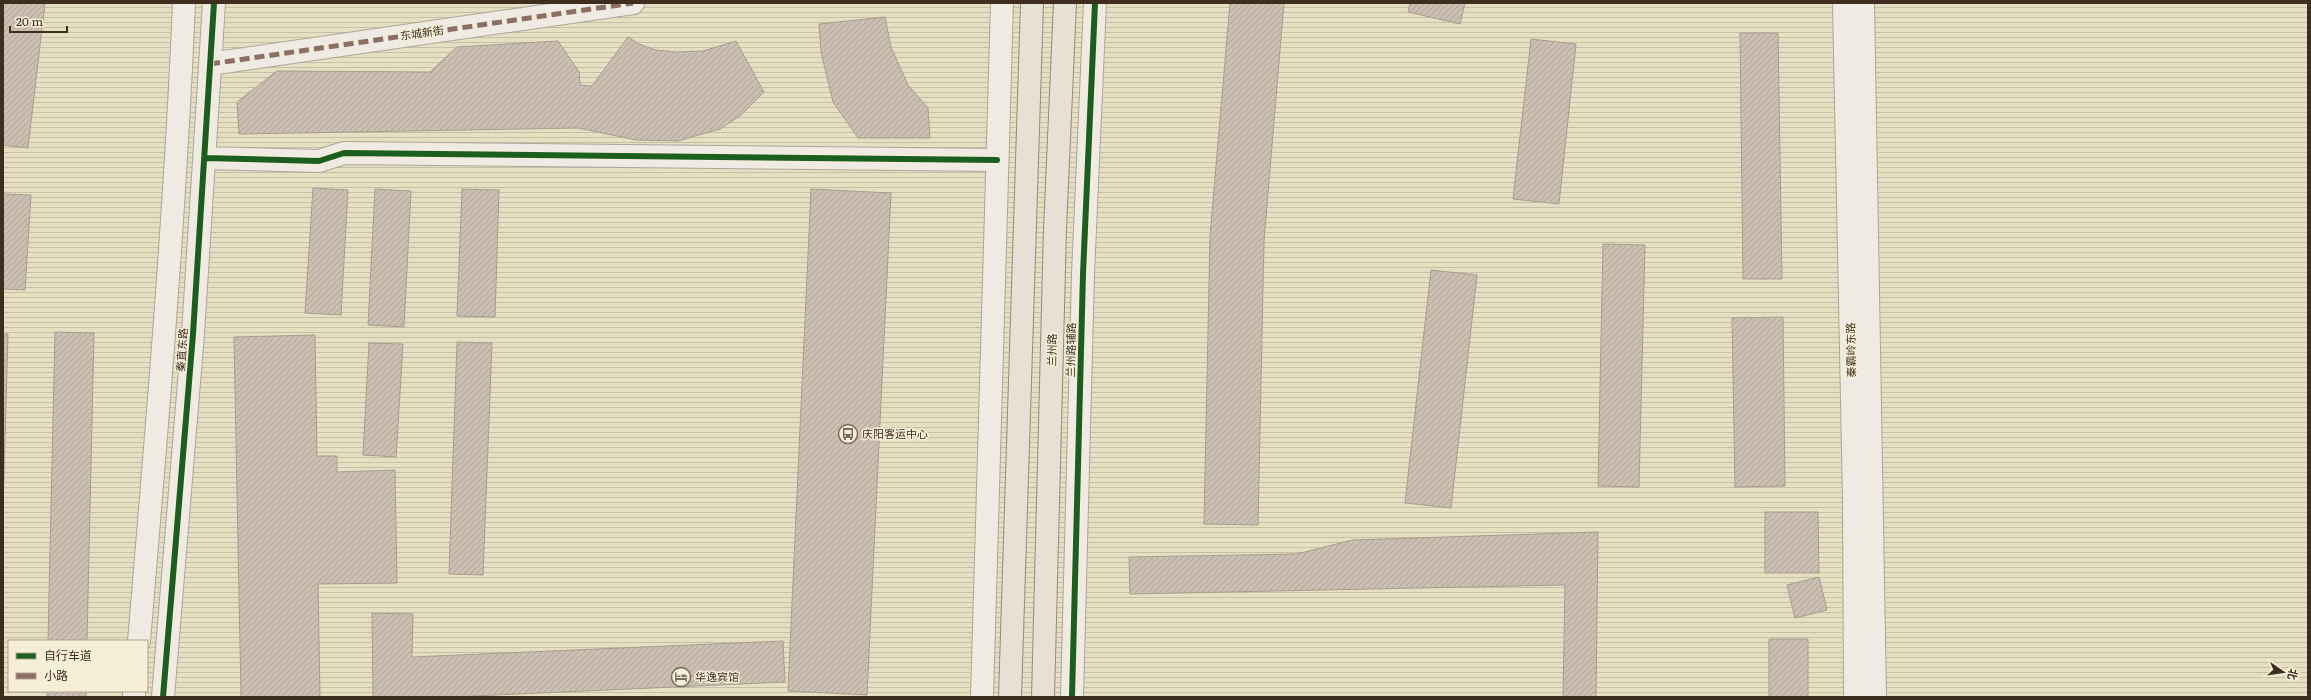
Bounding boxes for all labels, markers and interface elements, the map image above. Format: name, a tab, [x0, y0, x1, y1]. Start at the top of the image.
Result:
scale bar	[10, 8, 67, 34]
text: 20 m	[16, 12, 43, 30]
street label: 东城新街	[399, 21, 445, 43]
street label: 兰州路辅路	[1062, 322, 1078, 378]
street label: 秦霸岭东路	[1842, 322, 1858, 378]
street label: 秦直东路	[171, 327, 191, 372]
street label: 兰州路	[1043, 333, 1059, 367]
bus stop icon: 庆阳客运中心	[837, 423, 859, 445]
place label: 庆阳客运中心	[862, 425, 928, 441]
legend	[8, 640, 148, 692]
text: 自行车道	[44, 646, 92, 664]
north arrow	[2263, 652, 2303, 692]
text: 小路	[44, 666, 68, 684]
hotel icon: 华逸宾馆	[670, 666, 692, 688]
text: 北	[2285, 667, 2303, 682]
place label: 华逸宾馆	[695, 668, 739, 684]

